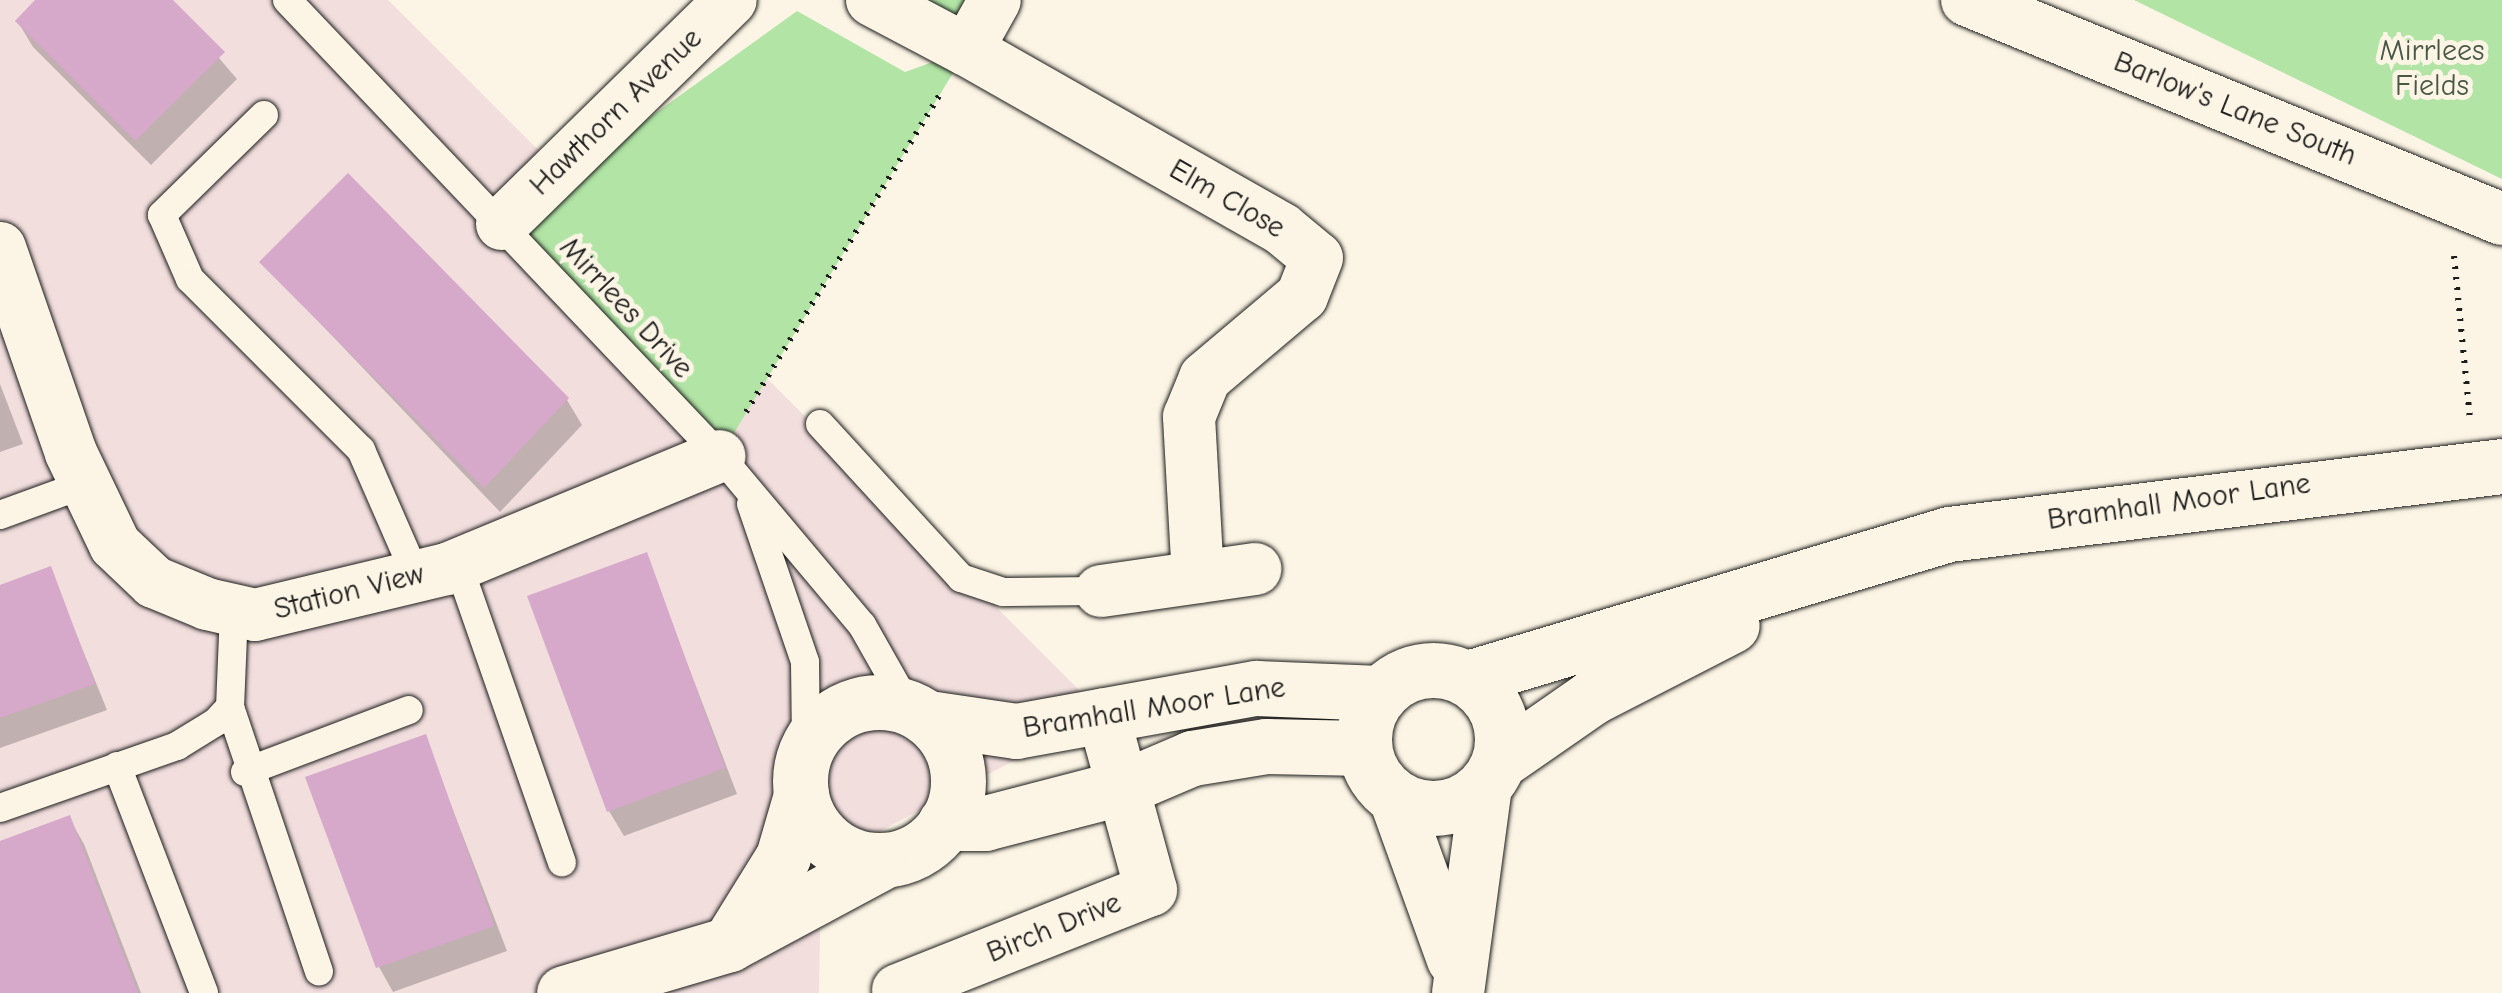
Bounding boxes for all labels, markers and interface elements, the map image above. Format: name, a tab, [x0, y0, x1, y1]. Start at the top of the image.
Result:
street label: Hawthorn Avenue	[522, 21, 710, 203]
park label: Mirrlees Fields	[2380, 33, 2484, 104]
street label: Barlow's Lane South	[2108, 44, 2362, 174]
street label: Elm Close	[1163, 152, 1291, 246]
street label: Mirrlees Drive	[552, 230, 700, 386]
street label: Bramhall Moor Lane	[2045, 466, 2313, 538]
street label: Station View	[270, 556, 428, 628]
street label: Bramhall Moor Lane	[1020, 669, 1288, 747]
street label: Birch Drive	[982, 885, 1126, 971]

